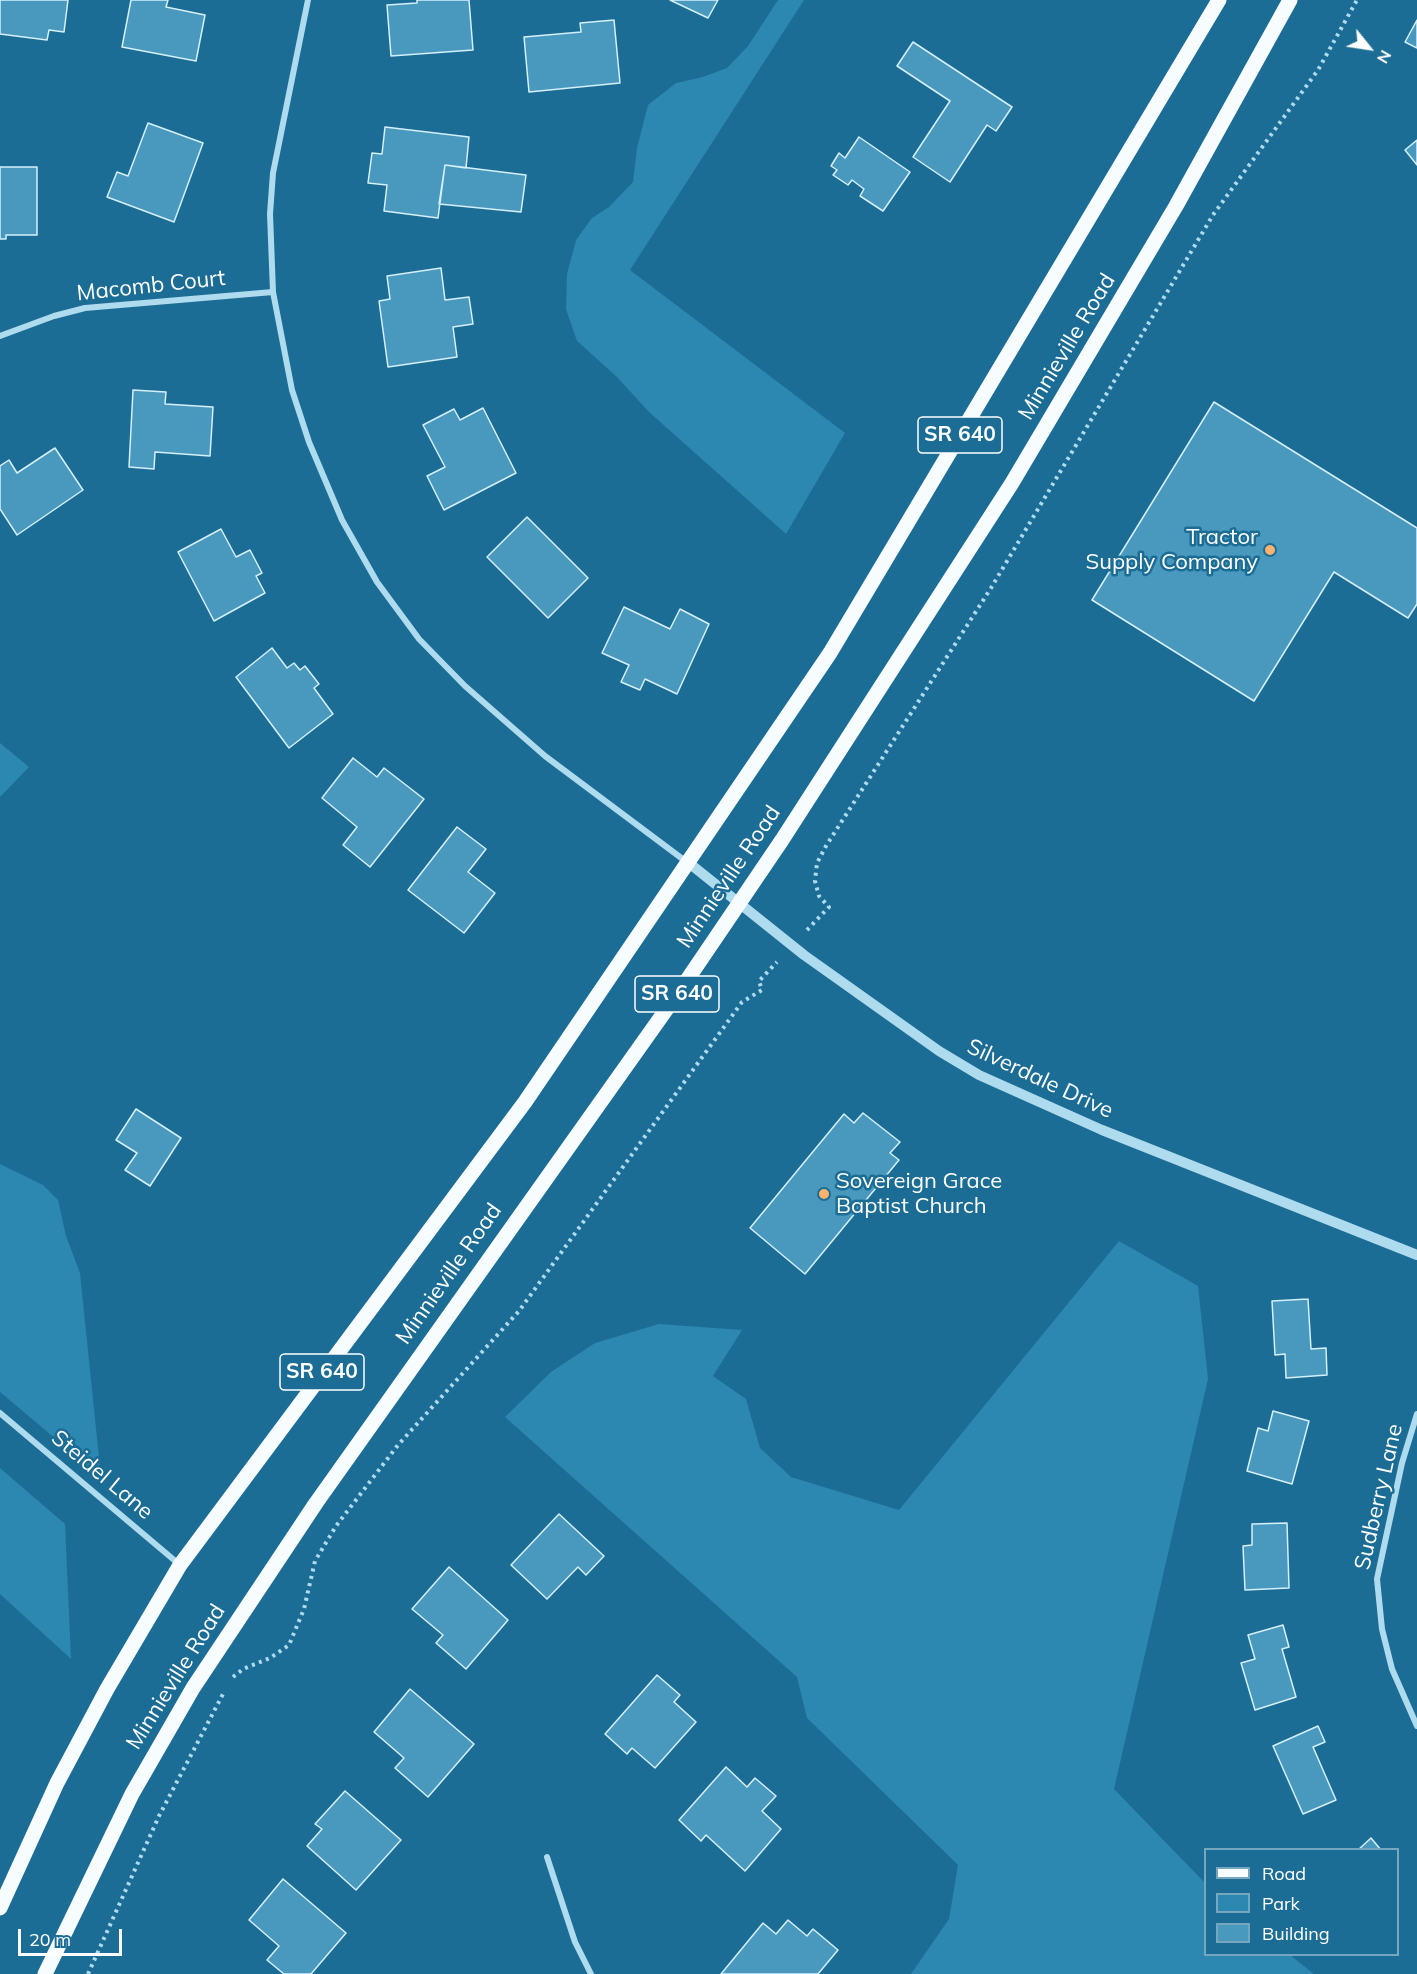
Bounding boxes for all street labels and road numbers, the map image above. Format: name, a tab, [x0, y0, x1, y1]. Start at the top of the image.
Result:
street label: Macomb Court	[75, 265, 227, 307]
street label: Minnieville Road	[1013, 269, 1121, 425]
road number: SR 640	[918, 417, 1002, 453]
street label: Minnieville Road	[672, 801, 786, 953]
road number: SR 640	[635, 976, 719, 1012]
street label: Silverdale Drive	[963, 1034, 1117, 1124]
street label: Minnieville Road	[391, 1198, 507, 1350]
road number: SR 640	[280, 1354, 364, 1390]
street label: Sudberry Lane	[1349, 1422, 1409, 1572]
street label: Steidel Lane	[46, 1425, 158, 1525]
street label: Minnieville Road	[121, 1600, 231, 1754]

